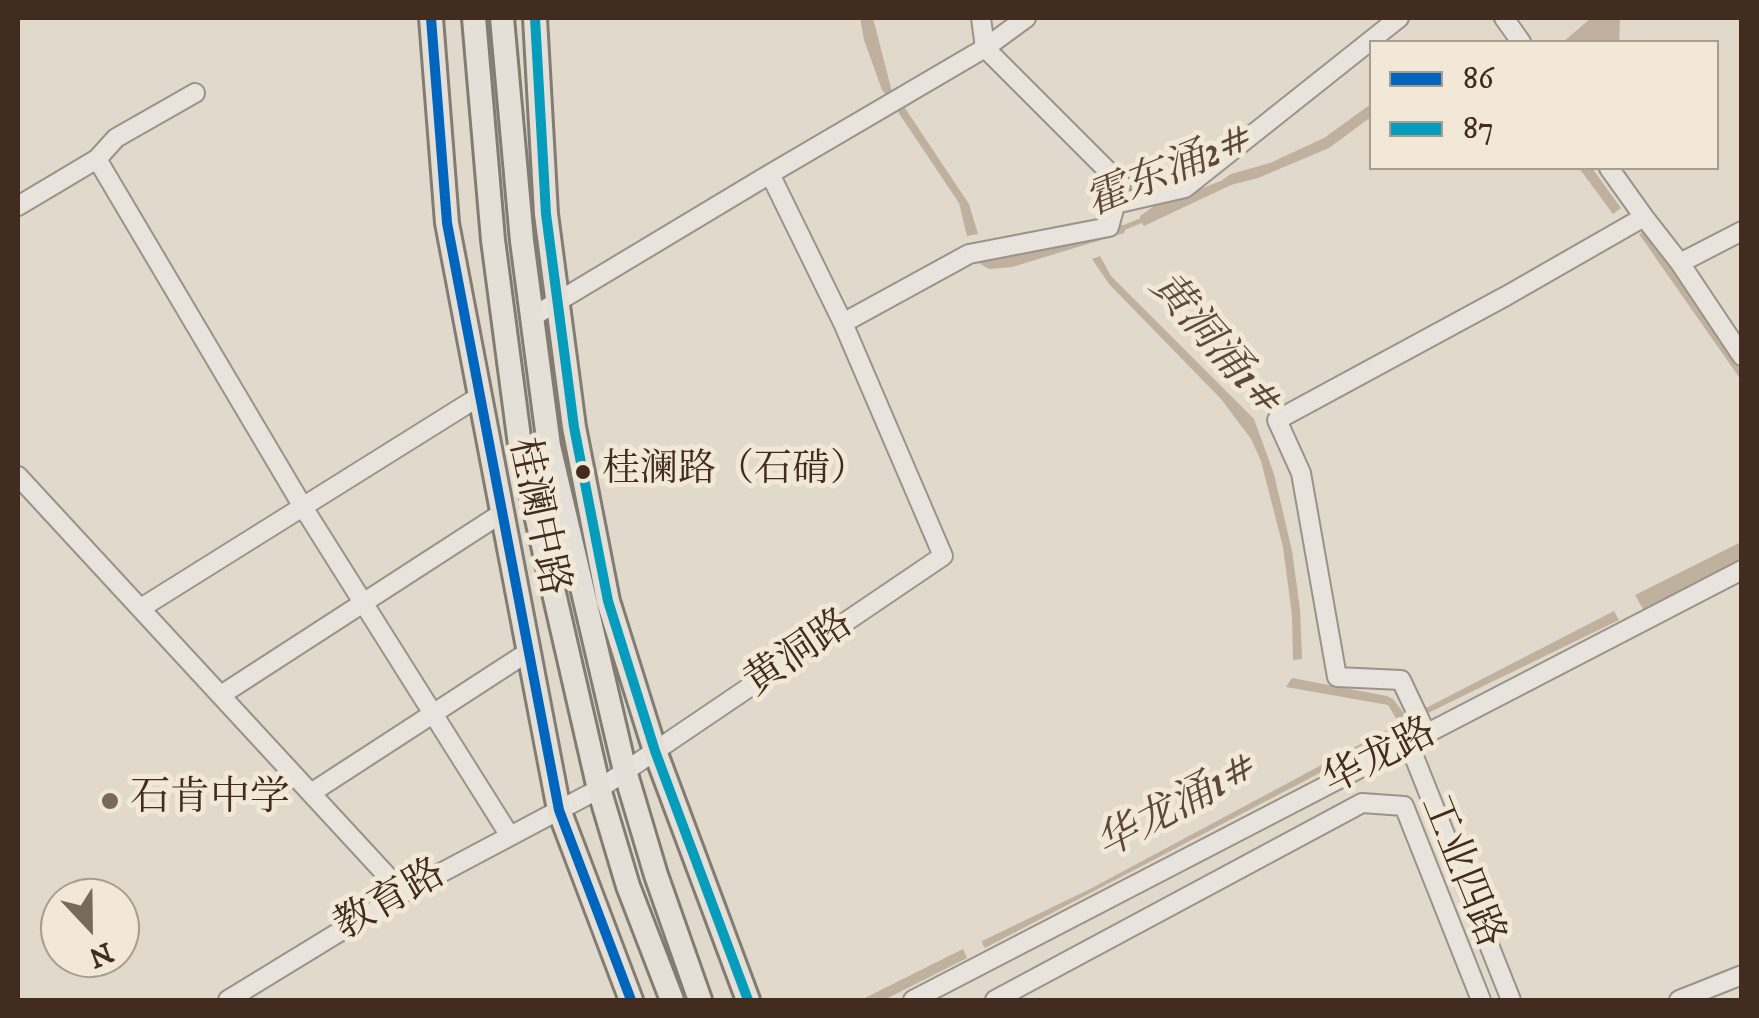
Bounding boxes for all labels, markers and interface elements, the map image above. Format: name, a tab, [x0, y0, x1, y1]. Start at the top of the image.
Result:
legend	[1369, 40, 1719, 170]
text: 86	[1463, 61, 1494, 98]
text: 87	[1463, 111, 1494, 148]
water label: 霍东涌2#	[1079, 118, 1261, 230]
water label: 黄洞涌1#	[1137, 264, 1289, 428]
street label: 桂澜中路	[496, 434, 576, 600]
place label: 桂澜路（石𬒔）	[602, 449, 868, 495]
marker: 桂澜路（石𬒔）	[573, 462, 593, 482]
street label: 黄洞路	[737, 602, 863, 708]
street label: 华龙路	[1317, 710, 1445, 808]
water label: 华龙涌1#	[1089, 746, 1267, 872]
place label: 石肯中学	[130, 777, 290, 825]
street label: 工业四路	[1408, 789, 1512, 955]
marker: 石肯中学	[99, 790, 121, 812]
street label: 教育路	[327, 851, 455, 953]
north arrow	[40, 878, 140, 978]
text: N	[83, 934, 118, 975]

